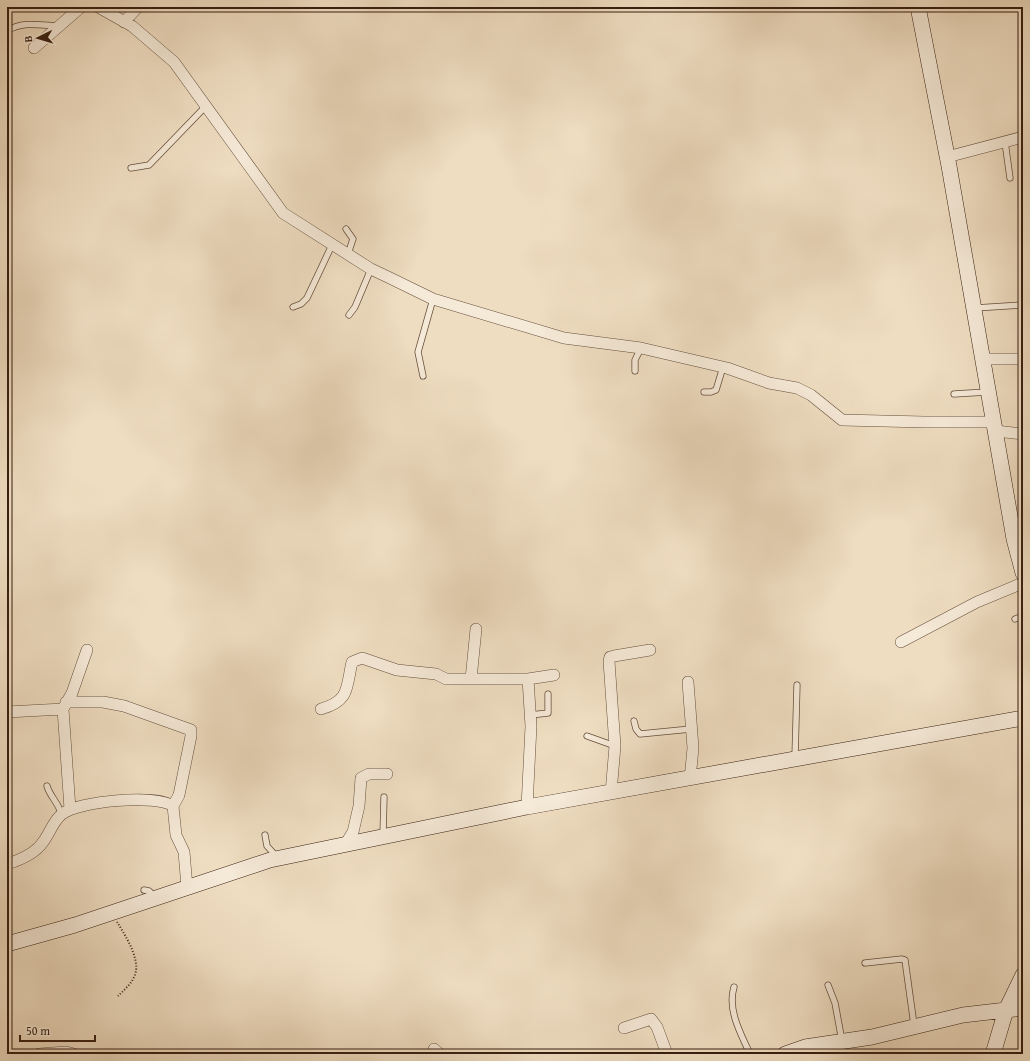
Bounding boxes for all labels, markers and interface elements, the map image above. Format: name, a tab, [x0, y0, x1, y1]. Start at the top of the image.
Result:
north arrow	[18, 18, 58, 58]
text: B	[20, 35, 36, 43]
scale bar	[20, 1017, 95, 1043]
text: 50 m	[26, 1022, 50, 1039]

